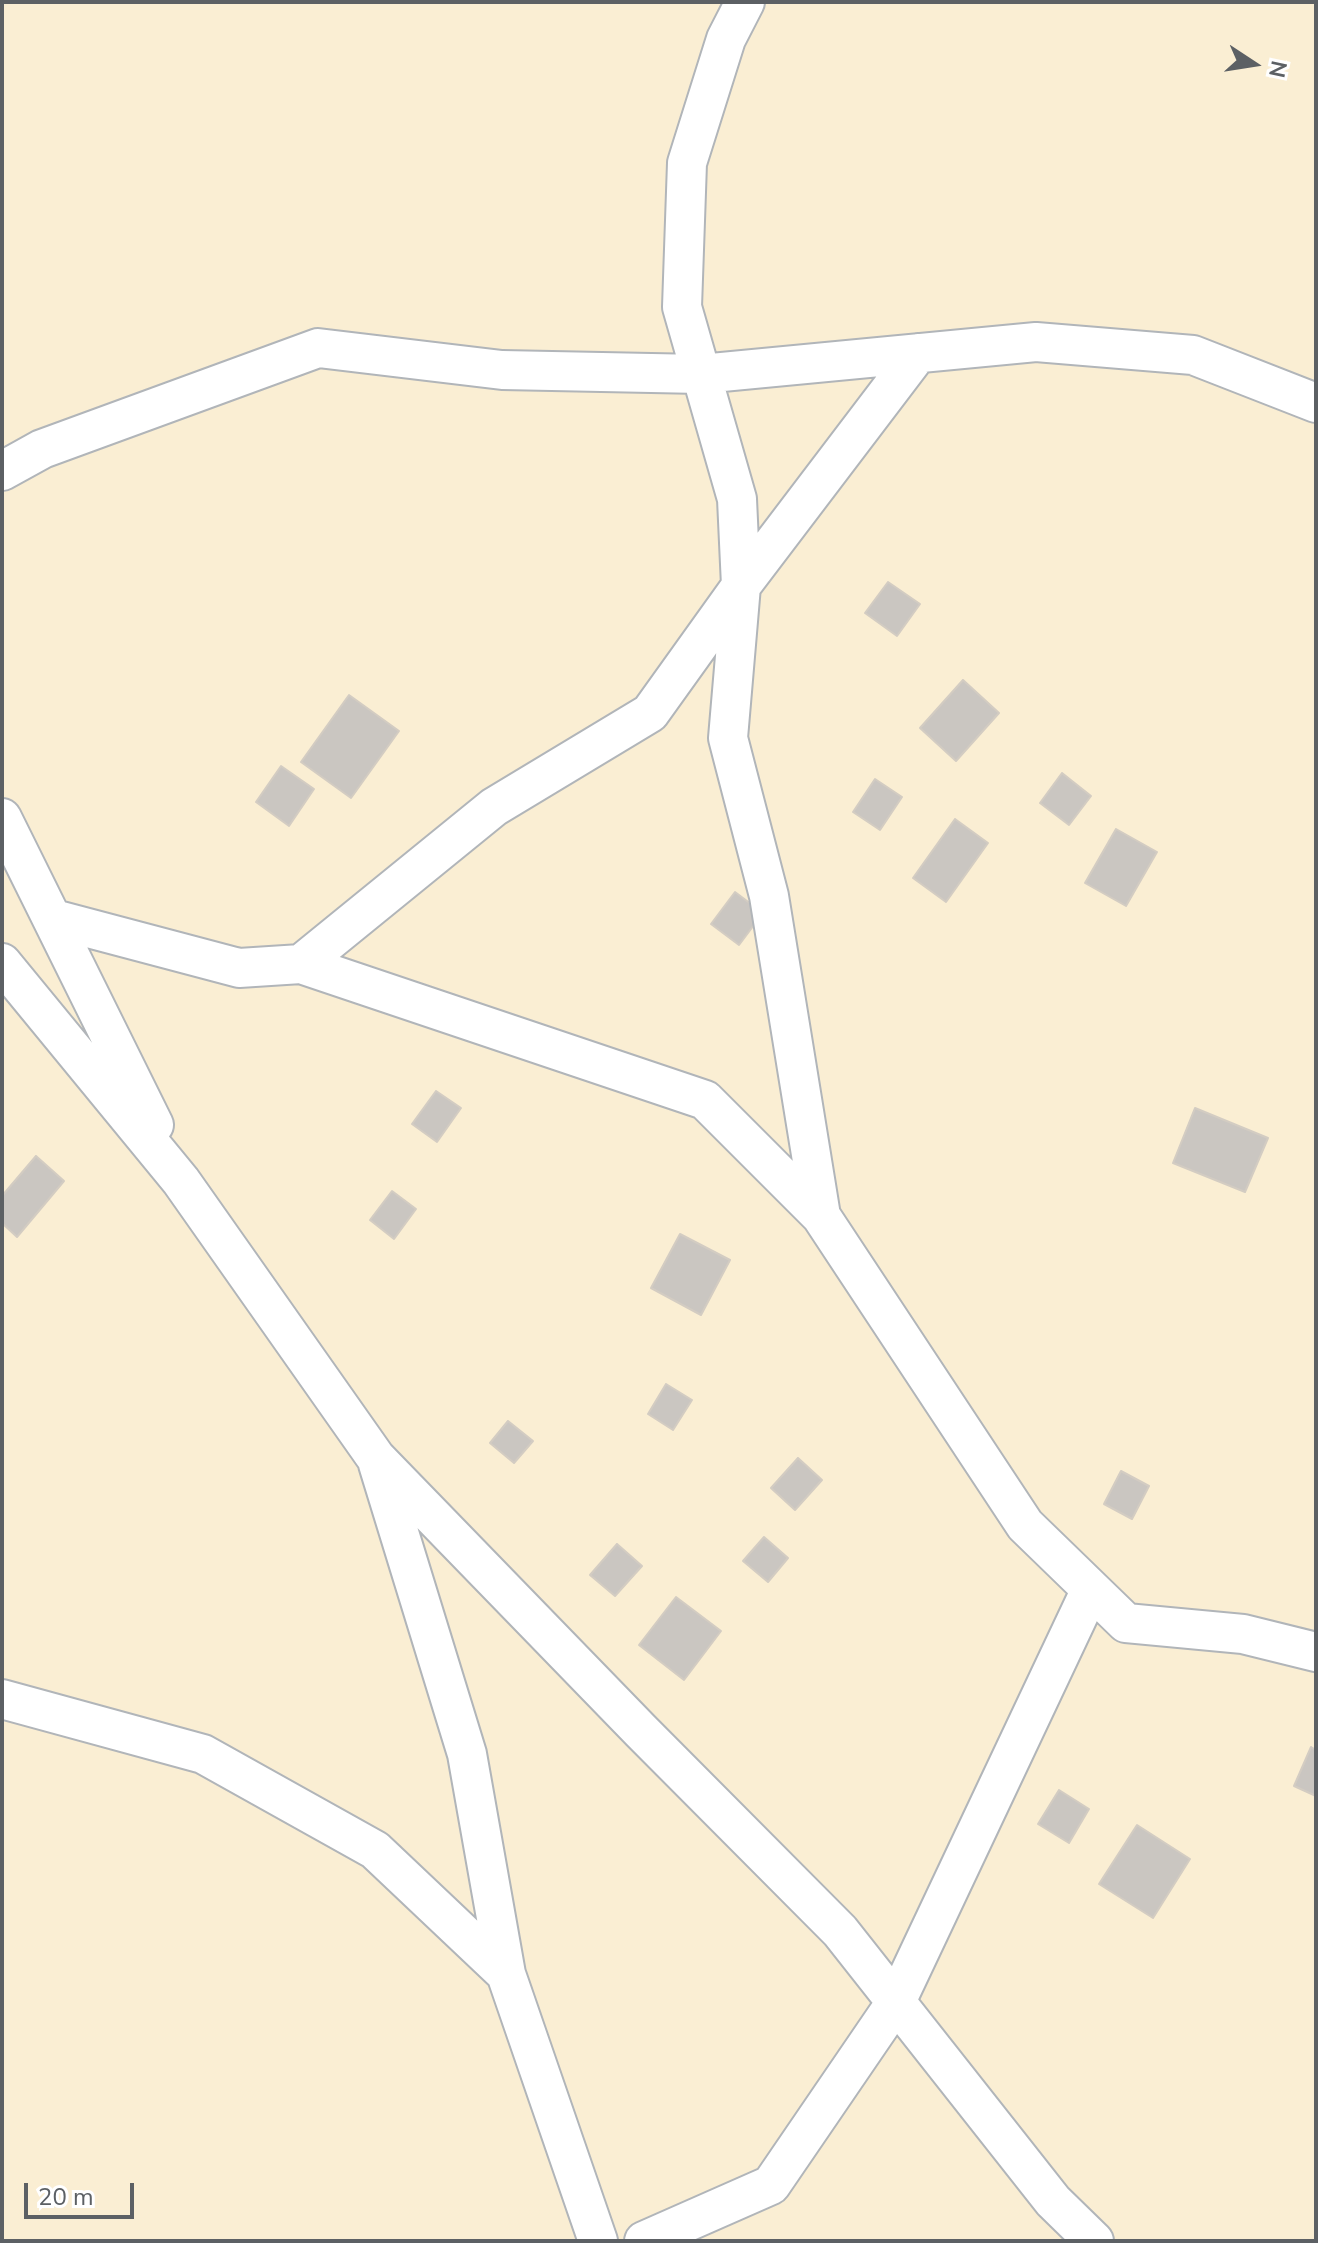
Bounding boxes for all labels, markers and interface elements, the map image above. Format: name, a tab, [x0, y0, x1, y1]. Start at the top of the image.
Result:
north arrow	[1214, 24, 1294, 104]
text: N	[1261, 58, 1294, 80]
scale bar	[28, 2167, 138, 2217]
text: 20 m	[38, 2181, 94, 2213]

